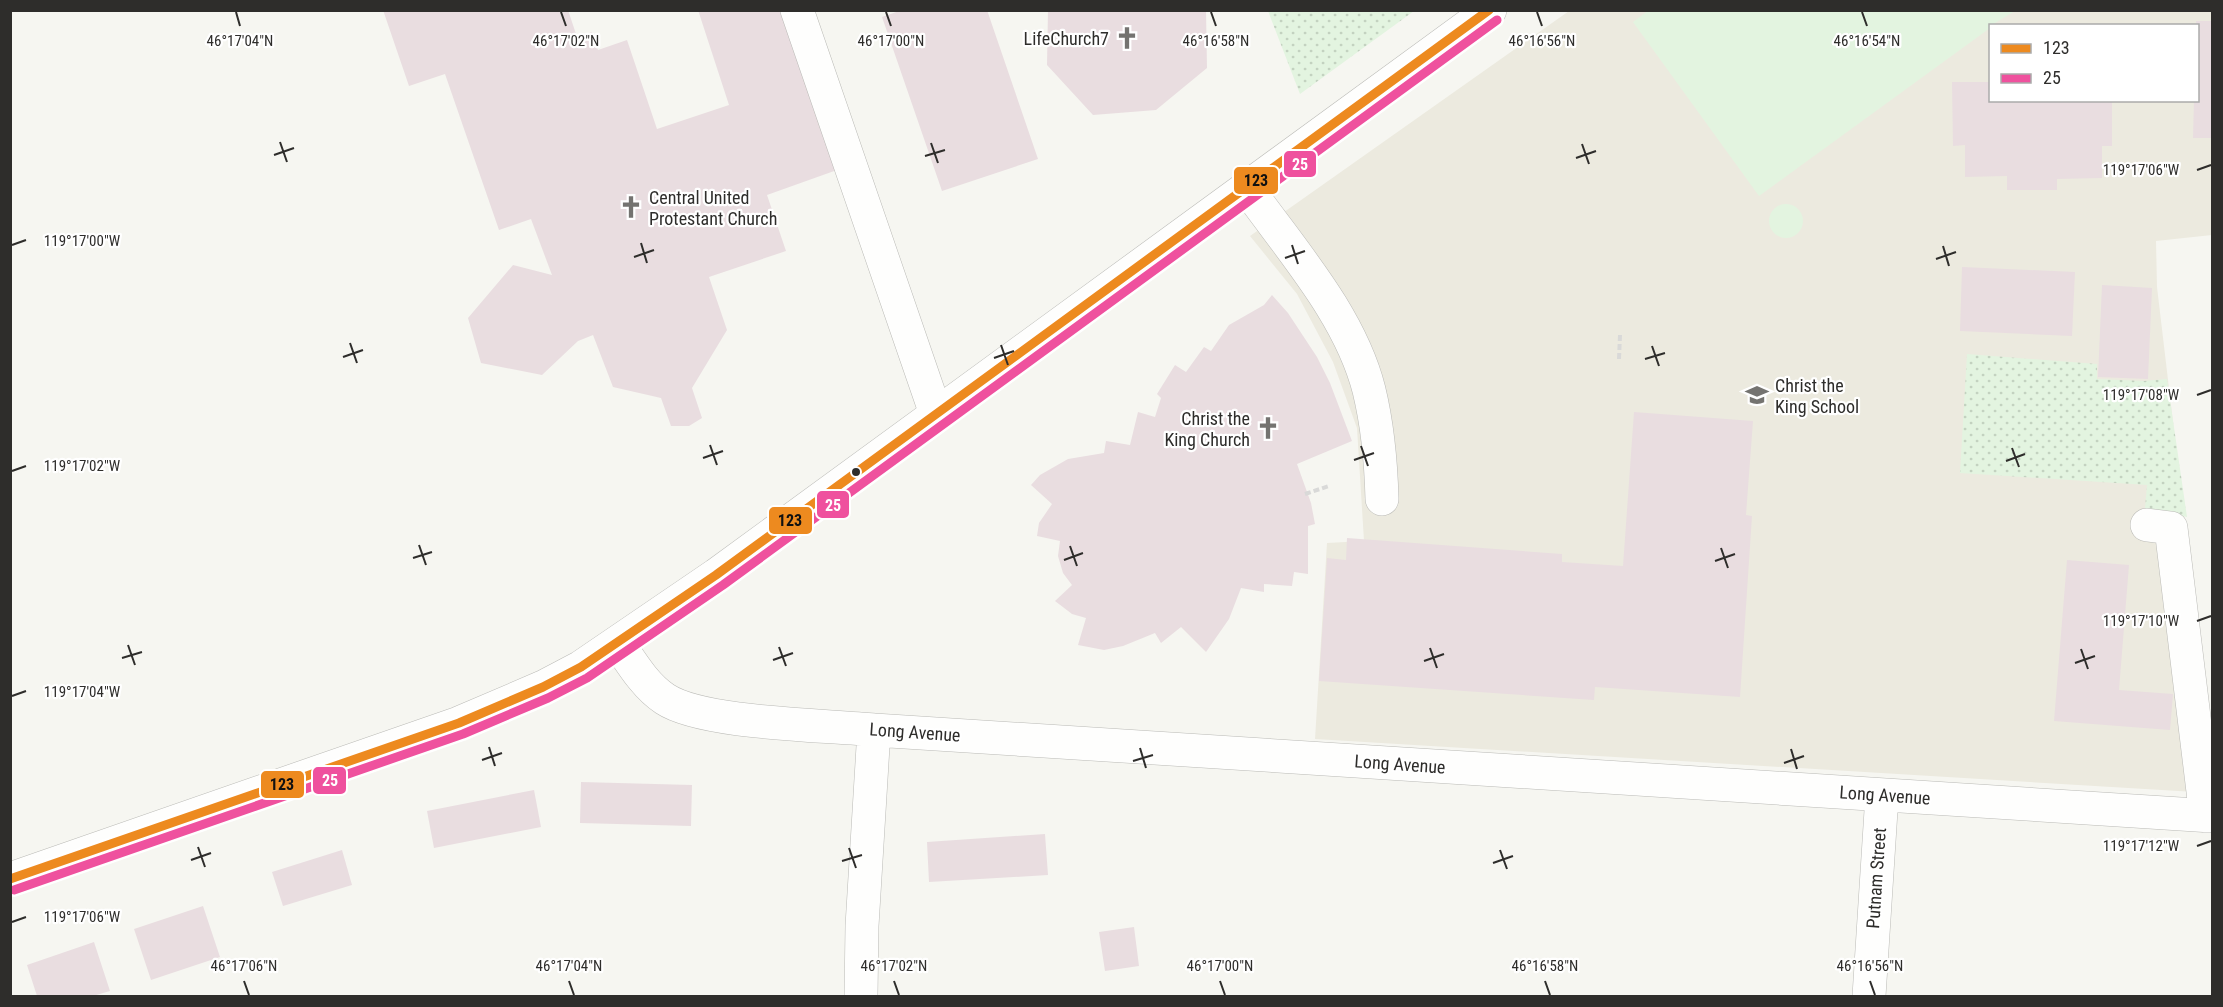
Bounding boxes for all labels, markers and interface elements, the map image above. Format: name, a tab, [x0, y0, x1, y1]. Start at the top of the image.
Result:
legend	[1989, 24, 2199, 102]
church icon: LifeChurch7	[1114, 25, 1140, 51]
place label: LifeChurch7	[1024, 28, 1109, 49]
text: 46°17'04"N	[207, 32, 273, 50]
text: 46°17'02"N	[533, 32, 599, 50]
text: 46°17'00"N	[858, 32, 924, 50]
text: 46°16'58"N	[1183, 32, 1249, 50]
text: 46°16'56"N	[1509, 32, 1575, 50]
text: 46°16'54"N	[1834, 32, 1900, 50]
text: 123	[2043, 37, 2070, 58]
text: 25	[2043, 67, 2061, 88]
line badge: 25	[1283, 150, 1317, 178]
text: 25	[1292, 155, 1308, 174]
text: 119°17'06"W	[2103, 161, 2180, 179]
line badge: 123	[1233, 166, 1279, 195]
text: 123	[1244, 171, 1268, 190]
place label: Central United Protestant Church	[649, 187, 777, 229]
church icon: Central United Protestant Church	[618, 194, 644, 220]
text: 119°17'00"W	[44, 232, 121, 250]
place label: Christ the King School	[1775, 375, 1859, 417]
school or university icon: Christ the King School	[1744, 382, 1770, 408]
text: 119°17'08"W	[2103, 386, 2180, 404]
place label: Christ the King Church	[1164, 408, 1250, 450]
church icon: Christ the King Church	[1255, 415, 1281, 441]
text: 119°17'02"W	[44, 457, 121, 475]
unlabelled marker	[850, 466, 862, 478]
line badge: 25	[816, 490, 850, 519]
text: 25	[825, 496, 841, 515]
line badge: 123	[768, 506, 813, 535]
text: 123	[778, 511, 802, 530]
text: 119°17'10"W	[2103, 612, 2180, 630]
text: 119°17'04"W	[44, 683, 121, 701]
street label: Long Avenue	[869, 718, 961, 746]
street label: Long Avenue	[1354, 750, 1446, 778]
line badge: 25	[312, 766, 347, 795]
line badge: 123	[260, 770, 305, 799]
text: 25	[322, 771, 338, 790]
text: 123	[270, 775, 294, 794]
street label: Long Avenue	[1839, 781, 1931, 809]
street label: Putnam Street	[1862, 827, 1890, 929]
text: 119°17'12"W	[2103, 837, 2180, 855]
text: 119°17'06"W	[44, 908, 121, 926]
text: 46°17'06"N	[211, 957, 277, 975]
text: 46°17'04"N	[536, 957, 602, 975]
text: 46°17'02"N	[861, 957, 927, 975]
text: 46°17'00"N	[1187, 957, 1253, 975]
text: 46°16'58"N	[1512, 957, 1578, 975]
text: 46°16'56"N	[1837, 957, 1903, 975]

